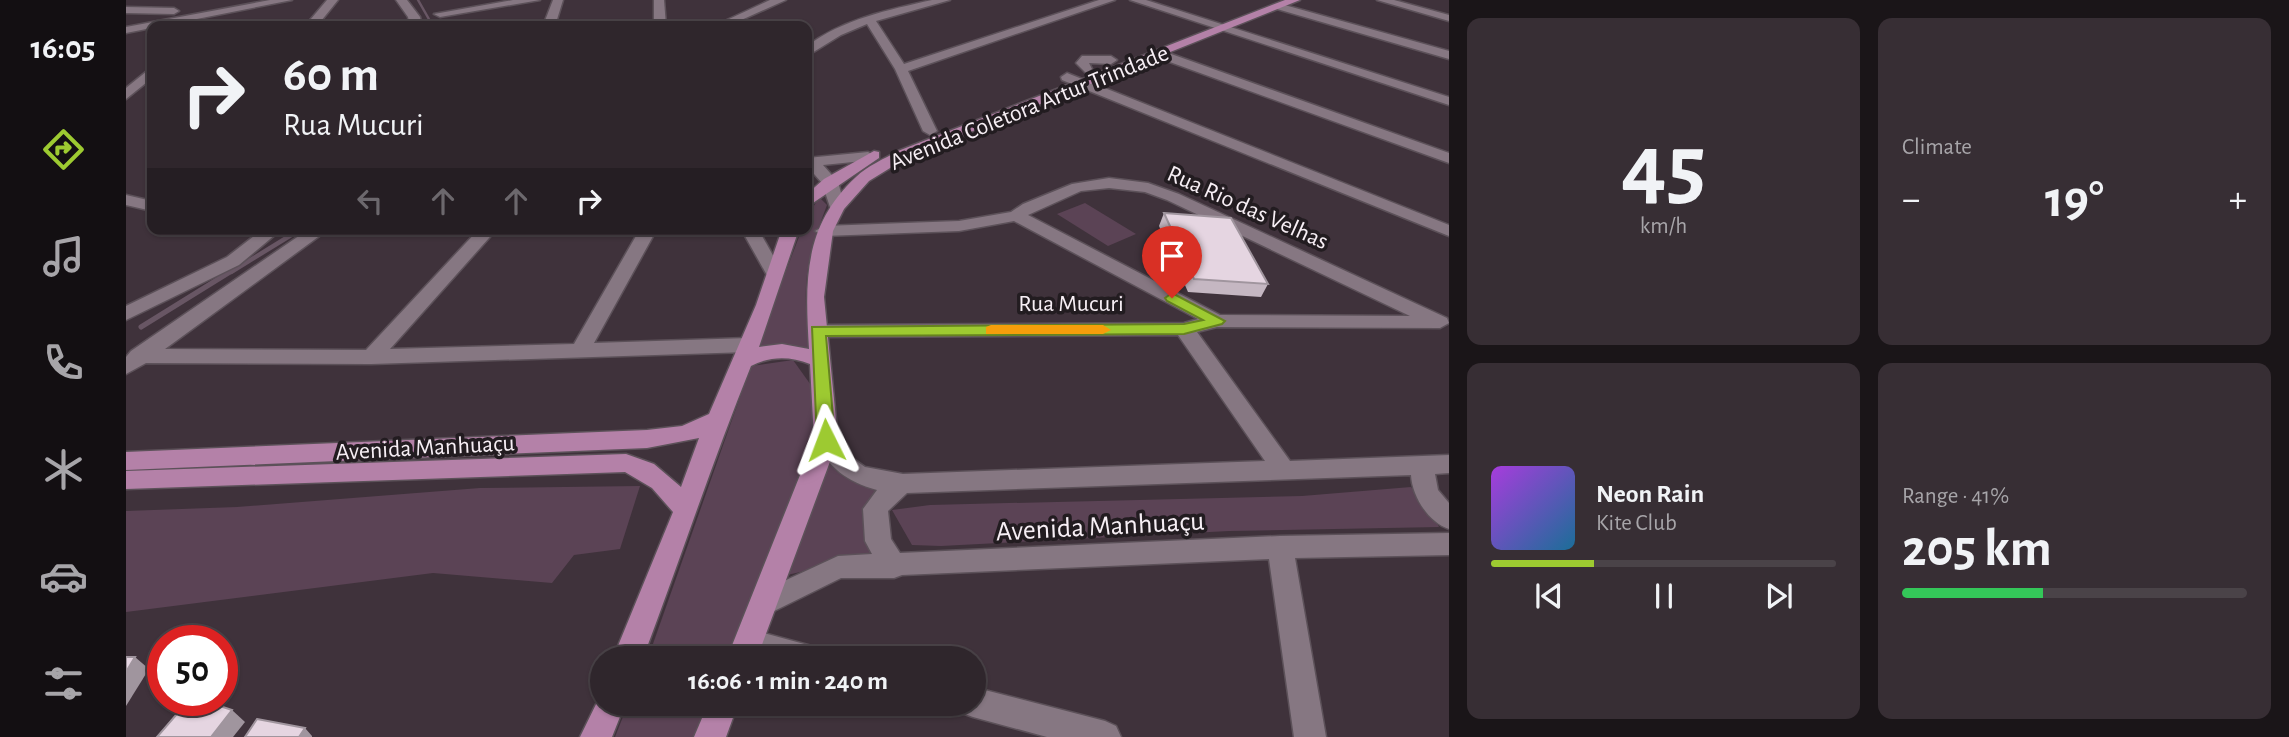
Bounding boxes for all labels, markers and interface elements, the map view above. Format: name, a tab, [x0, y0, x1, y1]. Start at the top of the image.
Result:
text: 16:05	[31, 32, 95, 64]
street label: Avenida Coletora Artur Trindade	[887, 41, 1172, 175]
icon: right	[168, 49, 259, 140]
text: 60 m	[283, 51, 379, 100]
text: Rua Mucuri	[283, 109, 424, 141]
text: 45	[1621, 122, 1706, 213]
icon: directions	[39, 125, 88, 174]
text: Climate	[1902, 136, 1972, 159]
street label: Rua Rio das Velhas	[1164, 162, 1332, 254]
text: 19°	[2045, 174, 2104, 226]
text: −	[1902, 181, 1920, 219]
text: +	[2229, 181, 2247, 219]
icon: left	[351, 182, 389, 220]
icon: ahead	[424, 182, 462, 220]
icon: ahead	[497, 182, 535, 220]
icon: right	[570, 182, 608, 220]
text: km/h	[1640, 215, 1687, 238]
pin	[1142, 226, 1202, 298]
icon: music	[39, 232, 88, 281]
icon: arrive	[1153, 237, 1191, 275]
street label: Rua Mucuri	[1018, 292, 1124, 316]
icon: phone	[39, 338, 88, 387]
position arrow	[789, 403, 863, 477]
street label: Avenida Manhuaçu	[335, 431, 515, 465]
icon: climate	[39, 445, 88, 494]
text: Neon Rain	[1596, 481, 1704, 507]
text: Range · 41%	[1902, 485, 2009, 508]
street label: Avenida Manhuaçu	[995, 508, 1205, 546]
text: Kite Club	[1596, 512, 1677, 535]
text: 205 km	[1902, 523, 2052, 575]
icon: car	[39, 552, 88, 601]
icon: previous	[1530, 577, 1568, 615]
icon: pause	[1645, 577, 1683, 615]
icon: next	[1760, 577, 1798, 615]
speed limit sign: 50	[147, 625, 238, 716]
icon: filters	[39, 659, 88, 708]
text: 16:06 · 1 min · 240 m	[688, 668, 888, 694]

